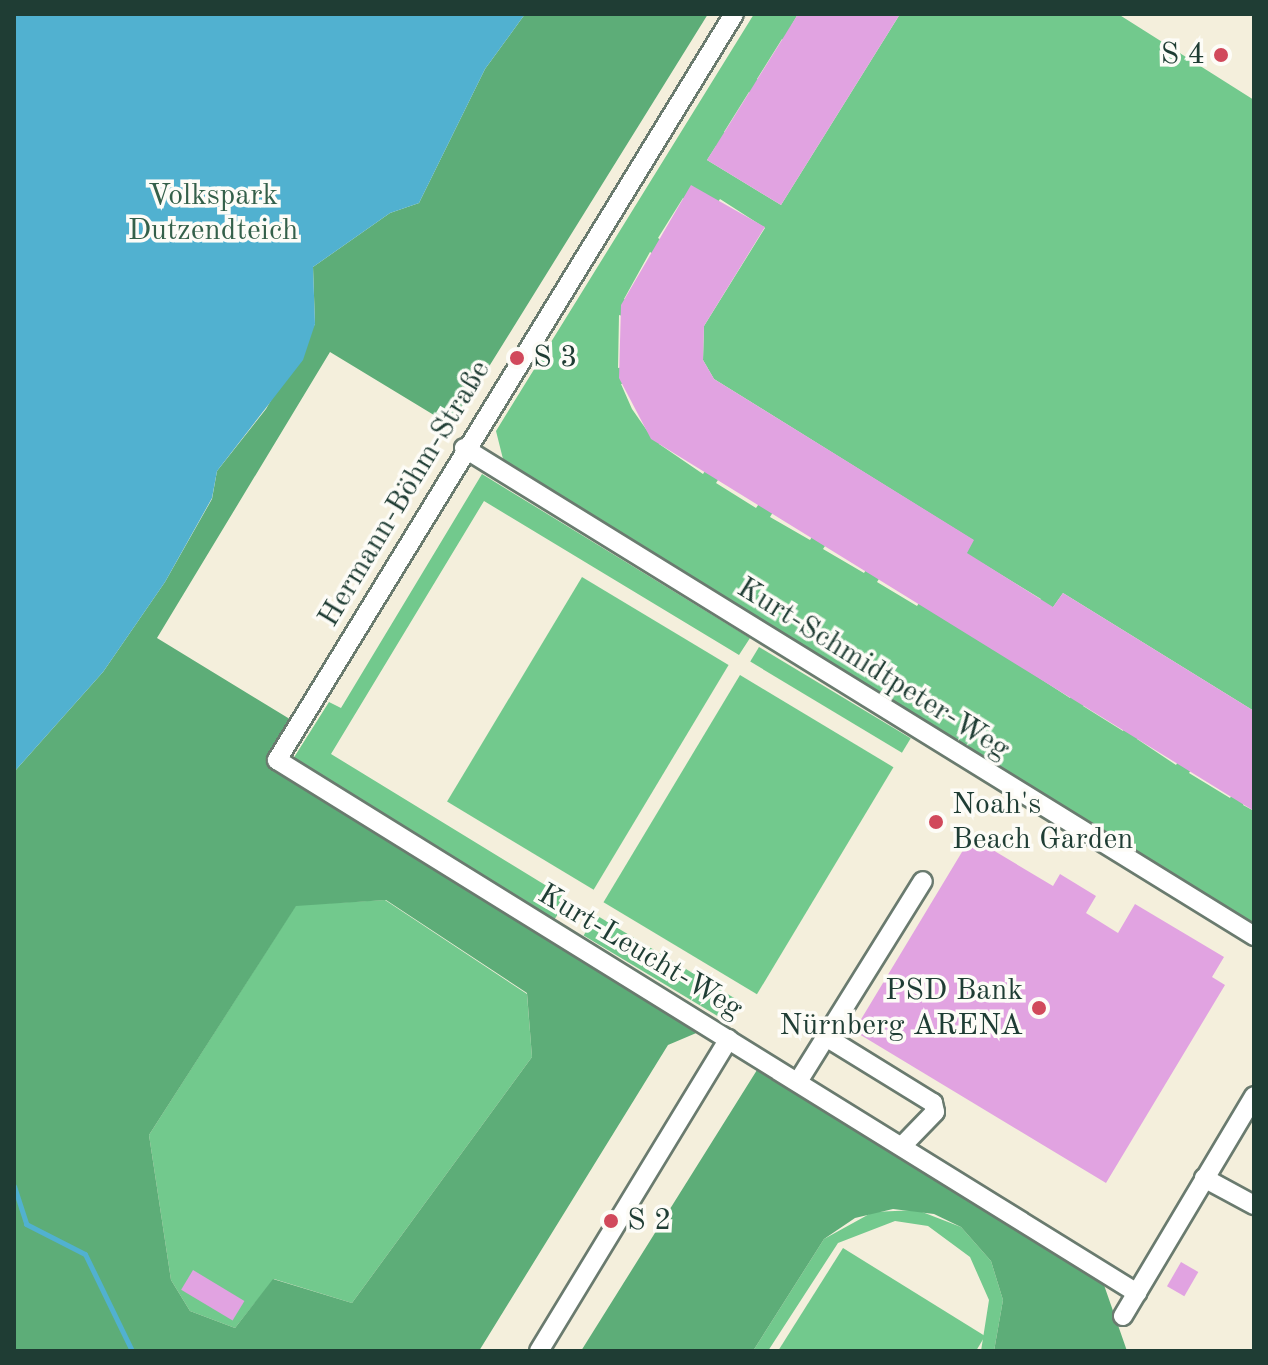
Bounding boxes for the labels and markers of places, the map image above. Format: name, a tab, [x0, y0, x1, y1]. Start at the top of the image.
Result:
place label: S 4	[1161, 37, 1205, 73]
marker: S 4	[1212, 46, 1230, 64]
place label: S 3	[533, 340, 577, 376]
marker: S 3	[508, 349, 526, 367]
place label: Noah's Beach Garden	[952, 787, 1133, 858]
marker: Noah's Beach Garden	[927, 813, 945, 831]
place label: PSD Bank Nürnberg ARENA	[779, 973, 1023, 1044]
marker: PSD Bank Nürnberg ARENA	[1030, 999, 1048, 1017]
place label: S 2	[627, 1203, 671, 1239]
marker: S 2	[602, 1212, 620, 1230]

